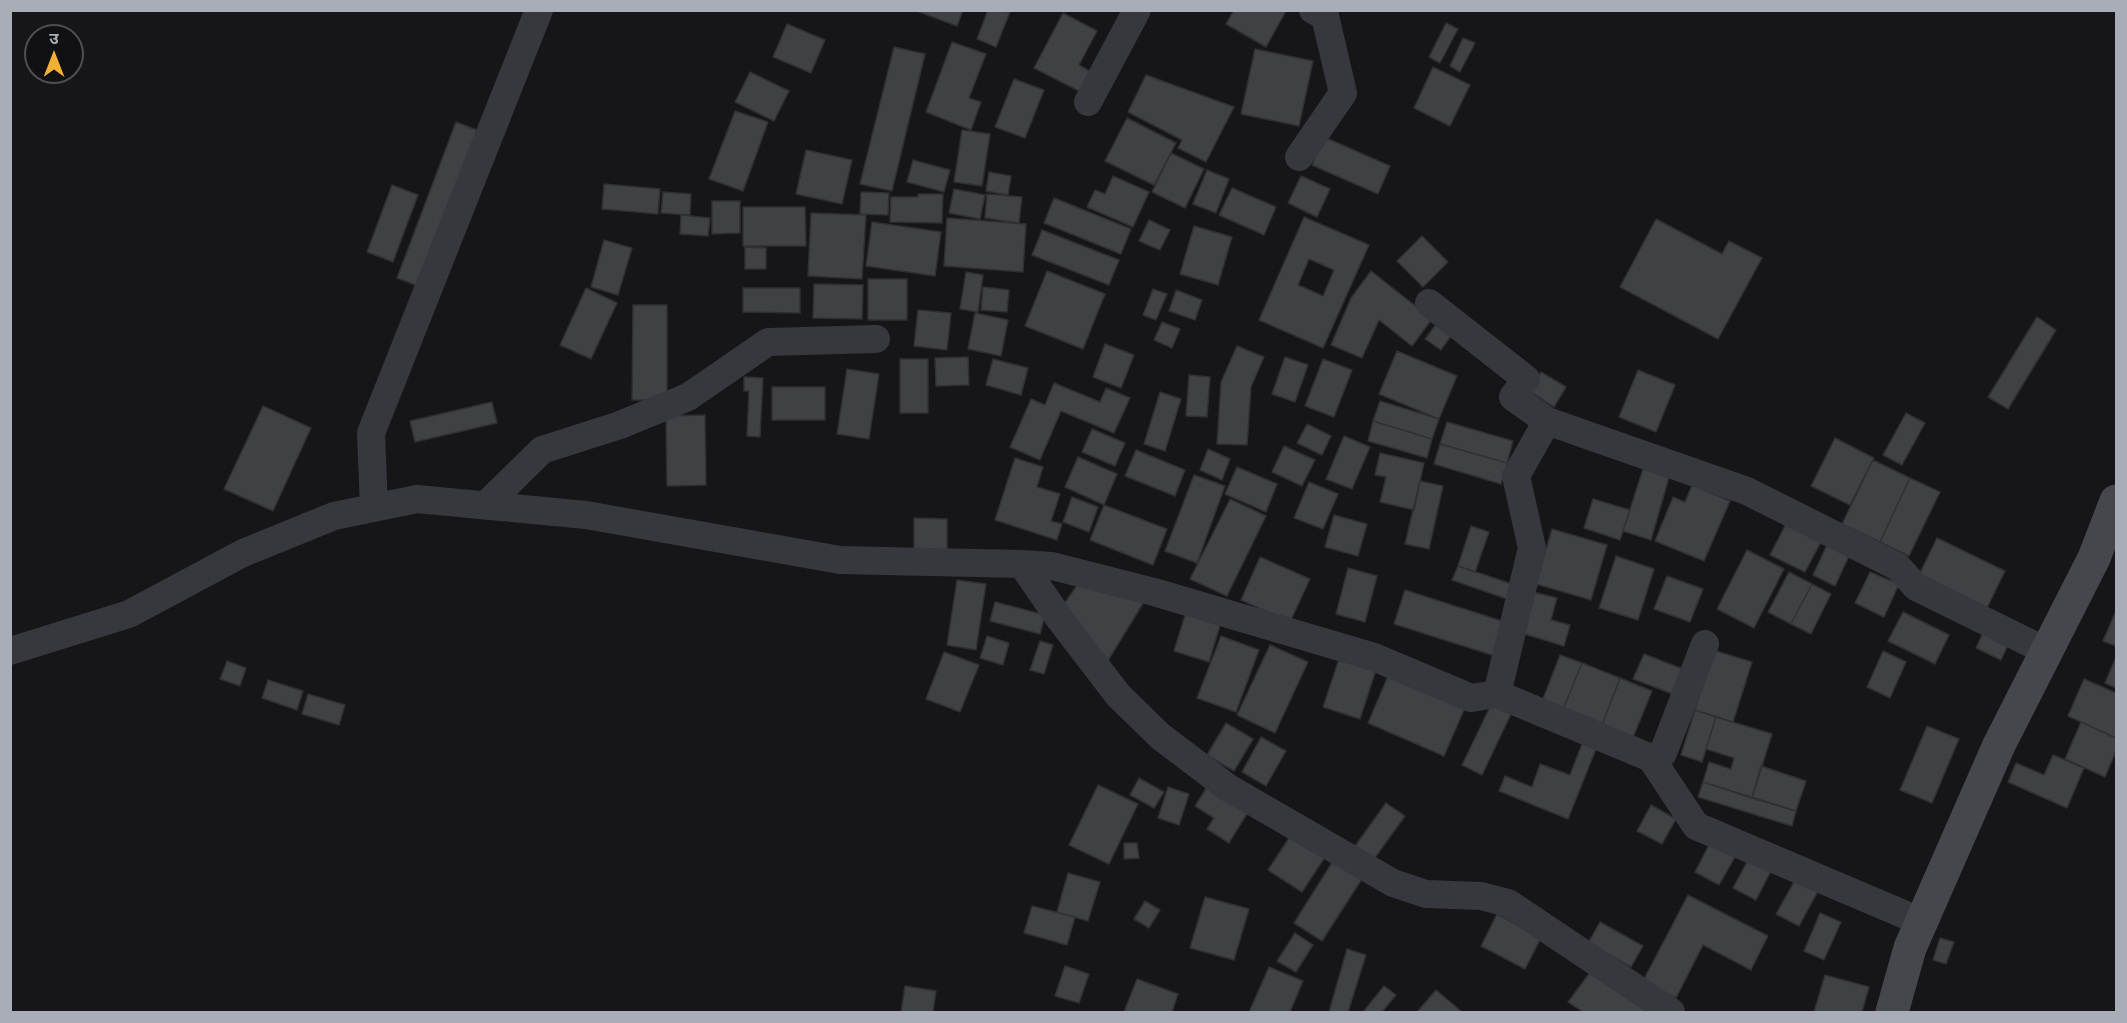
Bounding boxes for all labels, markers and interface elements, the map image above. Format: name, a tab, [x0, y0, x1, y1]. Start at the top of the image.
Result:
north arrow	[24, 24, 84, 84]
text: उ	[49, 26, 59, 50]

